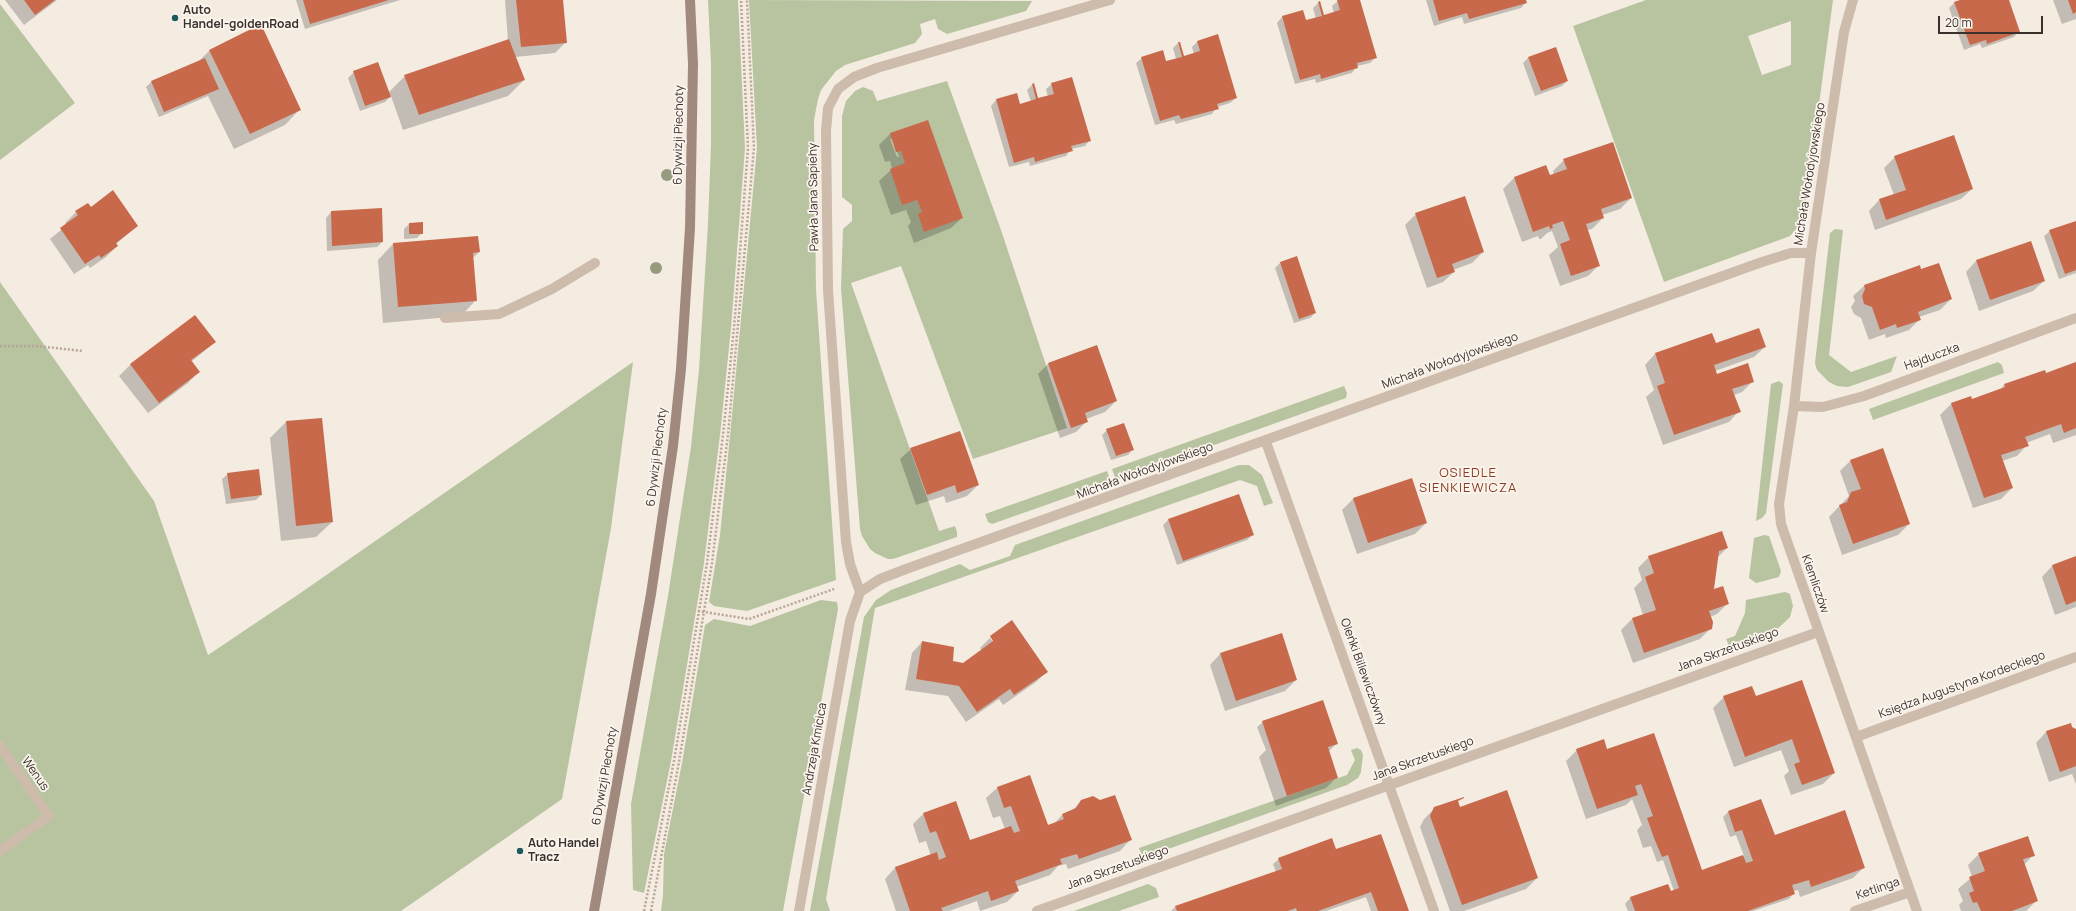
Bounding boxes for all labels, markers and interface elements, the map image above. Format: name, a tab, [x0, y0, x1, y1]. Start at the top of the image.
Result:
place label: Auto Handel-goldenRoad	[183, 4, 299, 32]
scale bar	[1940, 8, 2045, 34]
marker: Auto Handel-goldenRoad	[170, 13, 180, 23]
text: 20 m	[1945, 14, 1972, 31]
street label: 6 Dywizji Piechoty	[671, 85, 687, 185]
street label: Michała Wołodyjowskiego	[1792, 102, 1828, 246]
street label: Pawła Jana Sapiehy	[806, 143, 822, 251]
street label: Michała Wołodyjowskiego	[1380, 330, 1520, 392]
street label: Hajduczka	[1902, 340, 1962, 374]
street label: 6 Dywizji Piechoty	[644, 407, 670, 507]
street label: Michała Wołodyjowskiego	[1075, 440, 1215, 502]
district label: OSIEDLE SIENKIEWICZA	[1419, 465, 1517, 496]
street label: Kiemliczów	[1798, 553, 1832, 615]
street label: Oleńki Billewiczówny	[1337, 616, 1389, 728]
street label: Jana Skrzetuskiego	[1675, 625, 1781, 675]
street label: Księdza Augustyna Kordeckiego	[1877, 648, 2047, 722]
street label: Andrzeja Kmicica	[800, 702, 830, 796]
street label: 6 Dywizji Piechoty	[589, 726, 621, 826]
street label: Jana Skrzetuskiego	[1370, 734, 1476, 784]
street label: Wenus	[18, 754, 52, 794]
place label: Auto Handel Tracz	[528, 837, 599, 865]
street label: Jana Skrzetuskiego	[1065, 843, 1171, 893]
marker: Auto Handel Tracz	[515, 846, 525, 856]
street label: Ketlinga	[1854, 875, 1902, 903]

